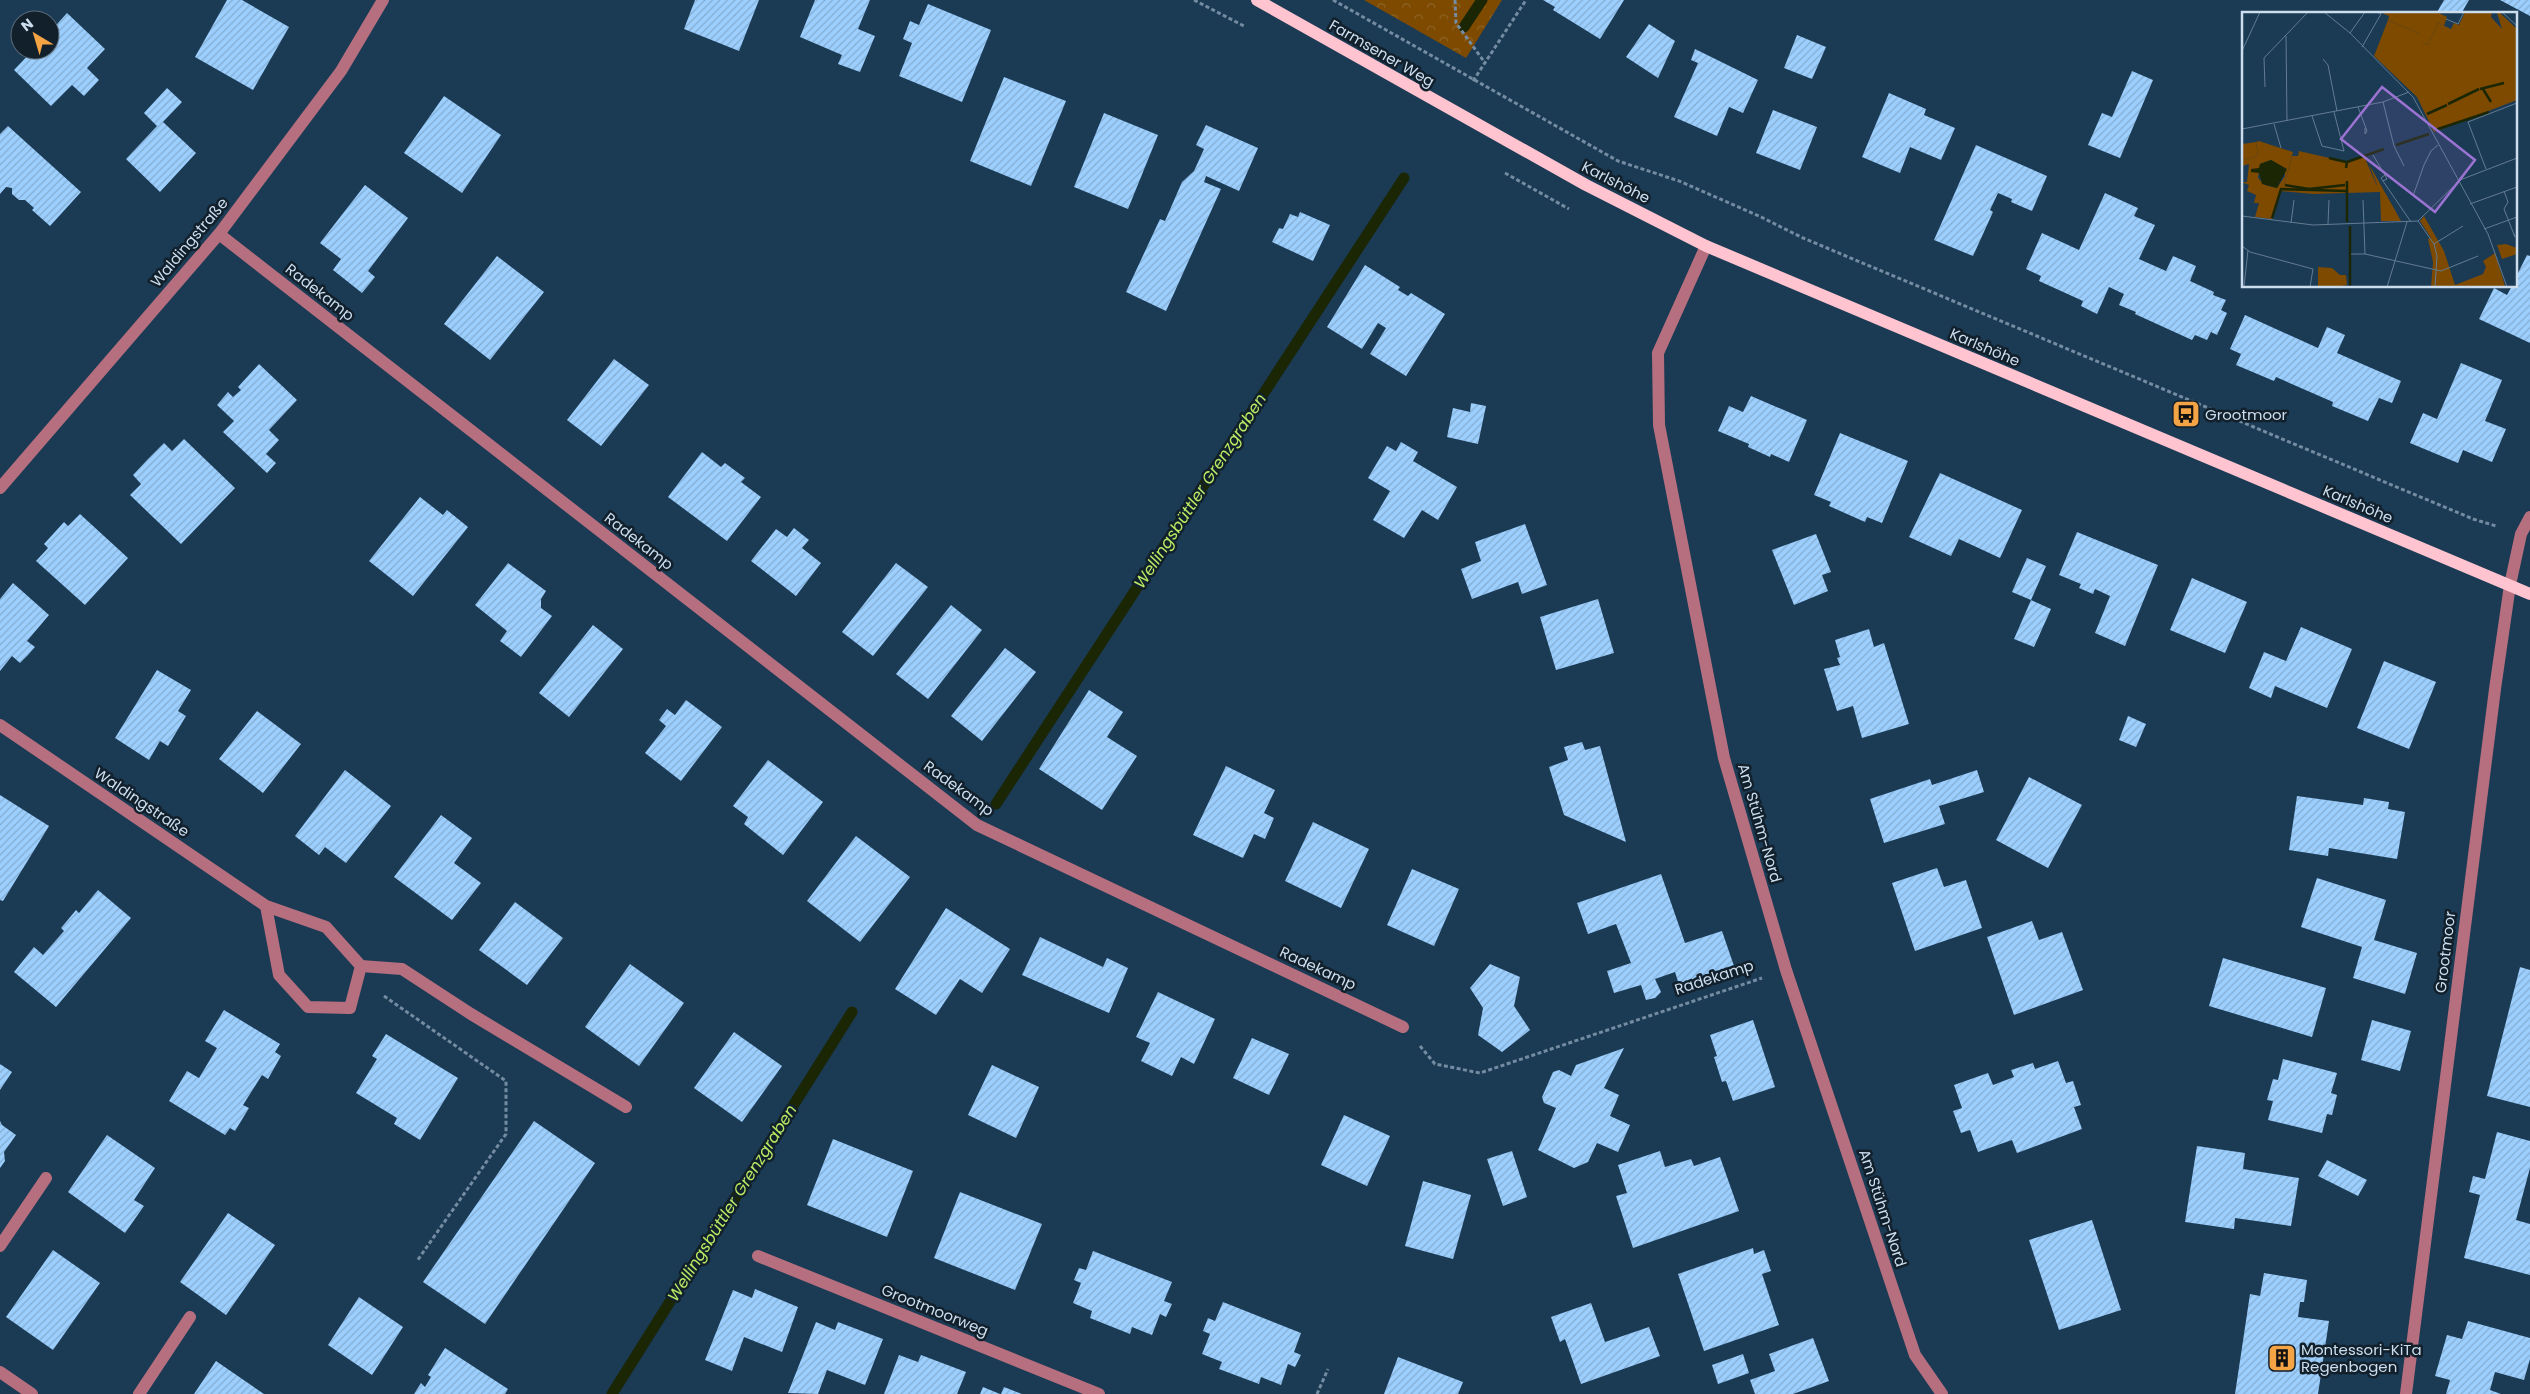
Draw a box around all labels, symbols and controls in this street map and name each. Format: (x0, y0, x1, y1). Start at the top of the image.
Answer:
north arrow (10, 10, 60, 60)
inset map (2242, 12, 2518, 288)
text: N (17, 14, 37, 36)
street label: Farmsener Weg (1325, 14, 1439, 92)
street label: Karlshöhe (1578, 156, 1654, 208)
street label: Waldingstraße (145, 193, 233, 291)
street label: Radekamp (281, 258, 359, 326)
street label: Karlshöhe (1947, 323, 2023, 371)
water label: Wellingsbüttler Grenzgraben (1128, 389, 1272, 593)
bus stop icon: Grootmoor (2171, 399, 2201, 429)
place label: Grootmoor (2205, 404, 2288, 425)
street label: Karlshöhe (2320, 480, 2396, 528)
street label: Radekamp (600, 507, 678, 575)
street label: Radekamp (920, 755, 998, 821)
street label: Am Stühm-Nord (1733, 761, 1787, 885)
street label: Waldingstraße (90, 762, 194, 842)
street label: Grootmoor (2430, 910, 2460, 994)
street label: Radekamp (1276, 941, 1360, 995)
street label: Radekamp (1672, 954, 1756, 1000)
water label: Wellingsbüttler Grenzgraben (662, 1100, 802, 1306)
street label: Am Stühm-Nord (1854, 1146, 1912, 1270)
street label: Grootmoorweg (878, 1279, 992, 1341)
place label: Montessori-KiTa Regenbogen (2301, 1339, 2422, 1377)
building icon: Montessori-KiTa Regenbogen (2267, 1343, 2297, 1373)

